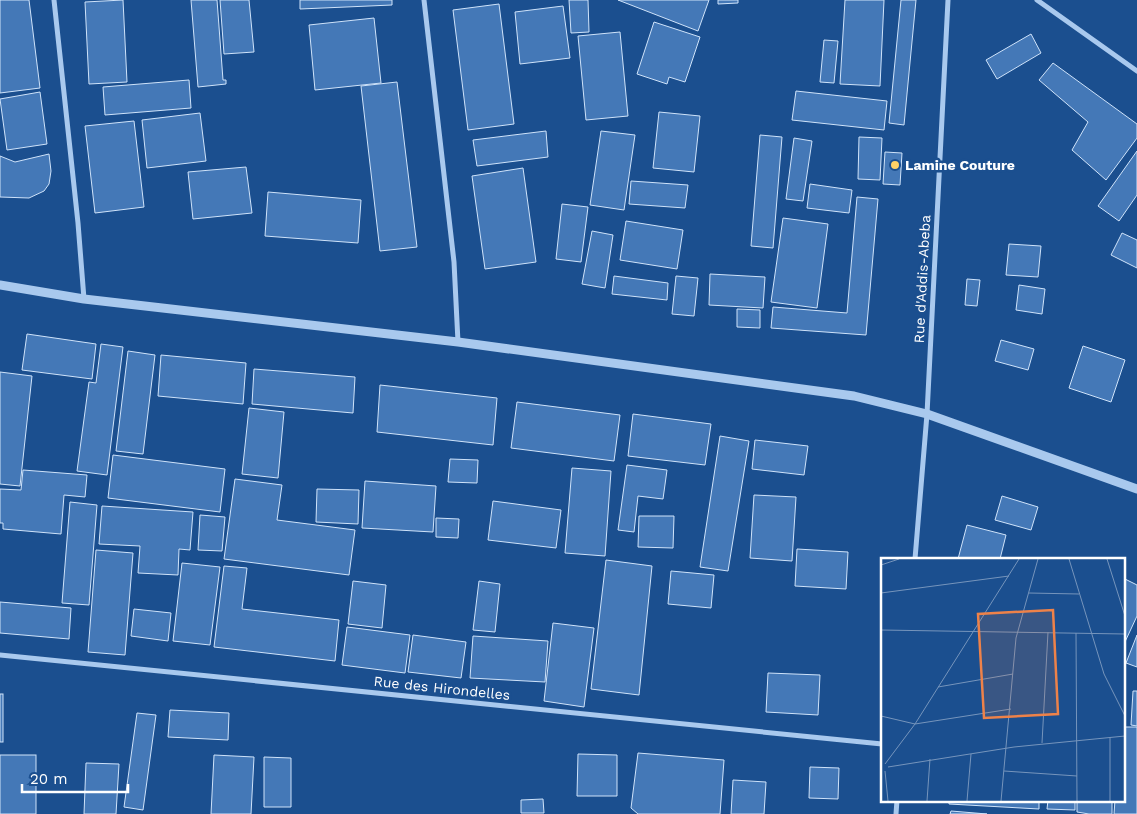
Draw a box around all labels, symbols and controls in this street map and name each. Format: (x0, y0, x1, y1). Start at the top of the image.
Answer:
place label: Lamine Couture (905, 157, 1015, 173)
marker: Lamine Couture (889, 159, 901, 171)
street label: Rue d'Addis-Abeba (911, 214, 933, 344)
inset map (881, 558, 1124, 802)
street label: Rue des Hirondelles (373, 673, 511, 703)
scale bar (22, 762, 129, 794)
text: 20 m (30, 770, 68, 788)

